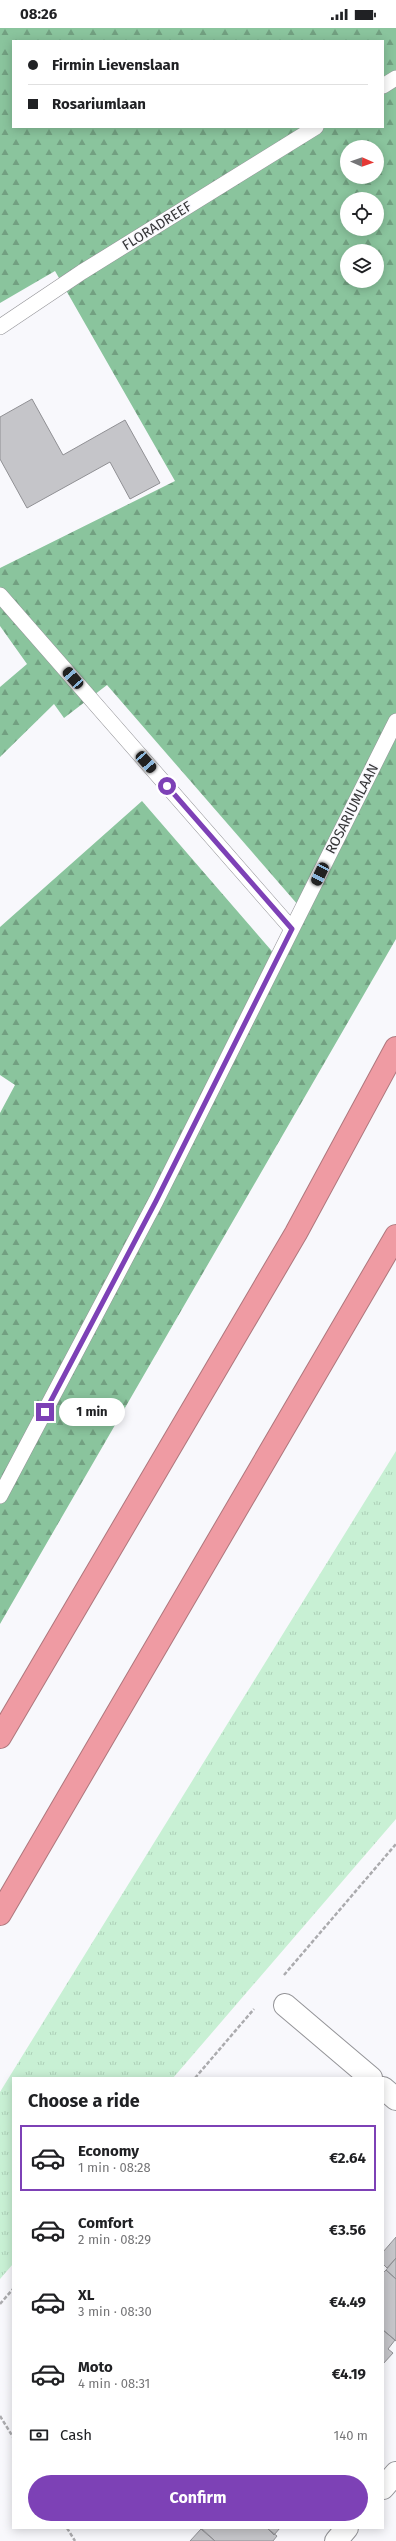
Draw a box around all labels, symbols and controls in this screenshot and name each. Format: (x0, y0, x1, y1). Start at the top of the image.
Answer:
text: 08:26 (20, 5, 57, 23)
text: Firmin Lievenslaan (52, 56, 179, 74)
text: Rosariumlaan (52, 95, 146, 113)
north arrow (340, 140, 384, 184)
map controls (340, 140, 384, 288)
button: locate (340, 192, 384, 236)
street label: FLORADREEF (119, 198, 195, 254)
button: layers (340, 244, 384, 288)
car (61, 665, 85, 691)
car (134, 749, 158, 775)
street label: ROSARIUMLAAN (322, 761, 382, 857)
route start (158, 777, 176, 795)
car (309, 861, 331, 887)
callout: 1 min (59, 1398, 125, 1426)
route end (36, 1403, 54, 1421)
text: 1 min (76, 1404, 108, 1419)
text: Choose a ride (28, 2090, 140, 2112)
icon: car (30, 2140, 66, 2176)
text: Economy (78, 2142, 139, 2160)
text: €2.64 (329, 2149, 366, 2167)
text: 1 min · 08:28 (78, 2160, 151, 2175)
icon: car (30, 2212, 66, 2248)
text: Comfort (78, 2214, 134, 2232)
text: €3.56 (329, 2221, 366, 2239)
text: 2 min · 08:29 (78, 2232, 151, 2247)
icon: car (30, 2284, 66, 2320)
text: XL (78, 2286, 94, 2304)
text: €4.49 (329, 2293, 366, 2311)
text: 3 min · 08:30 (78, 2304, 152, 2319)
icon: car (30, 2356, 66, 2392)
text: Moto (78, 2358, 113, 2376)
text: €4.19 (332, 2365, 366, 2383)
text: 4 min · 08:31 (78, 2376, 150, 2391)
icon: cash (28, 2424, 50, 2446)
text: Cash (60, 2426, 92, 2444)
text: 140 m (334, 2428, 368, 2443)
button: Confirm (28, 2475, 368, 2521)

